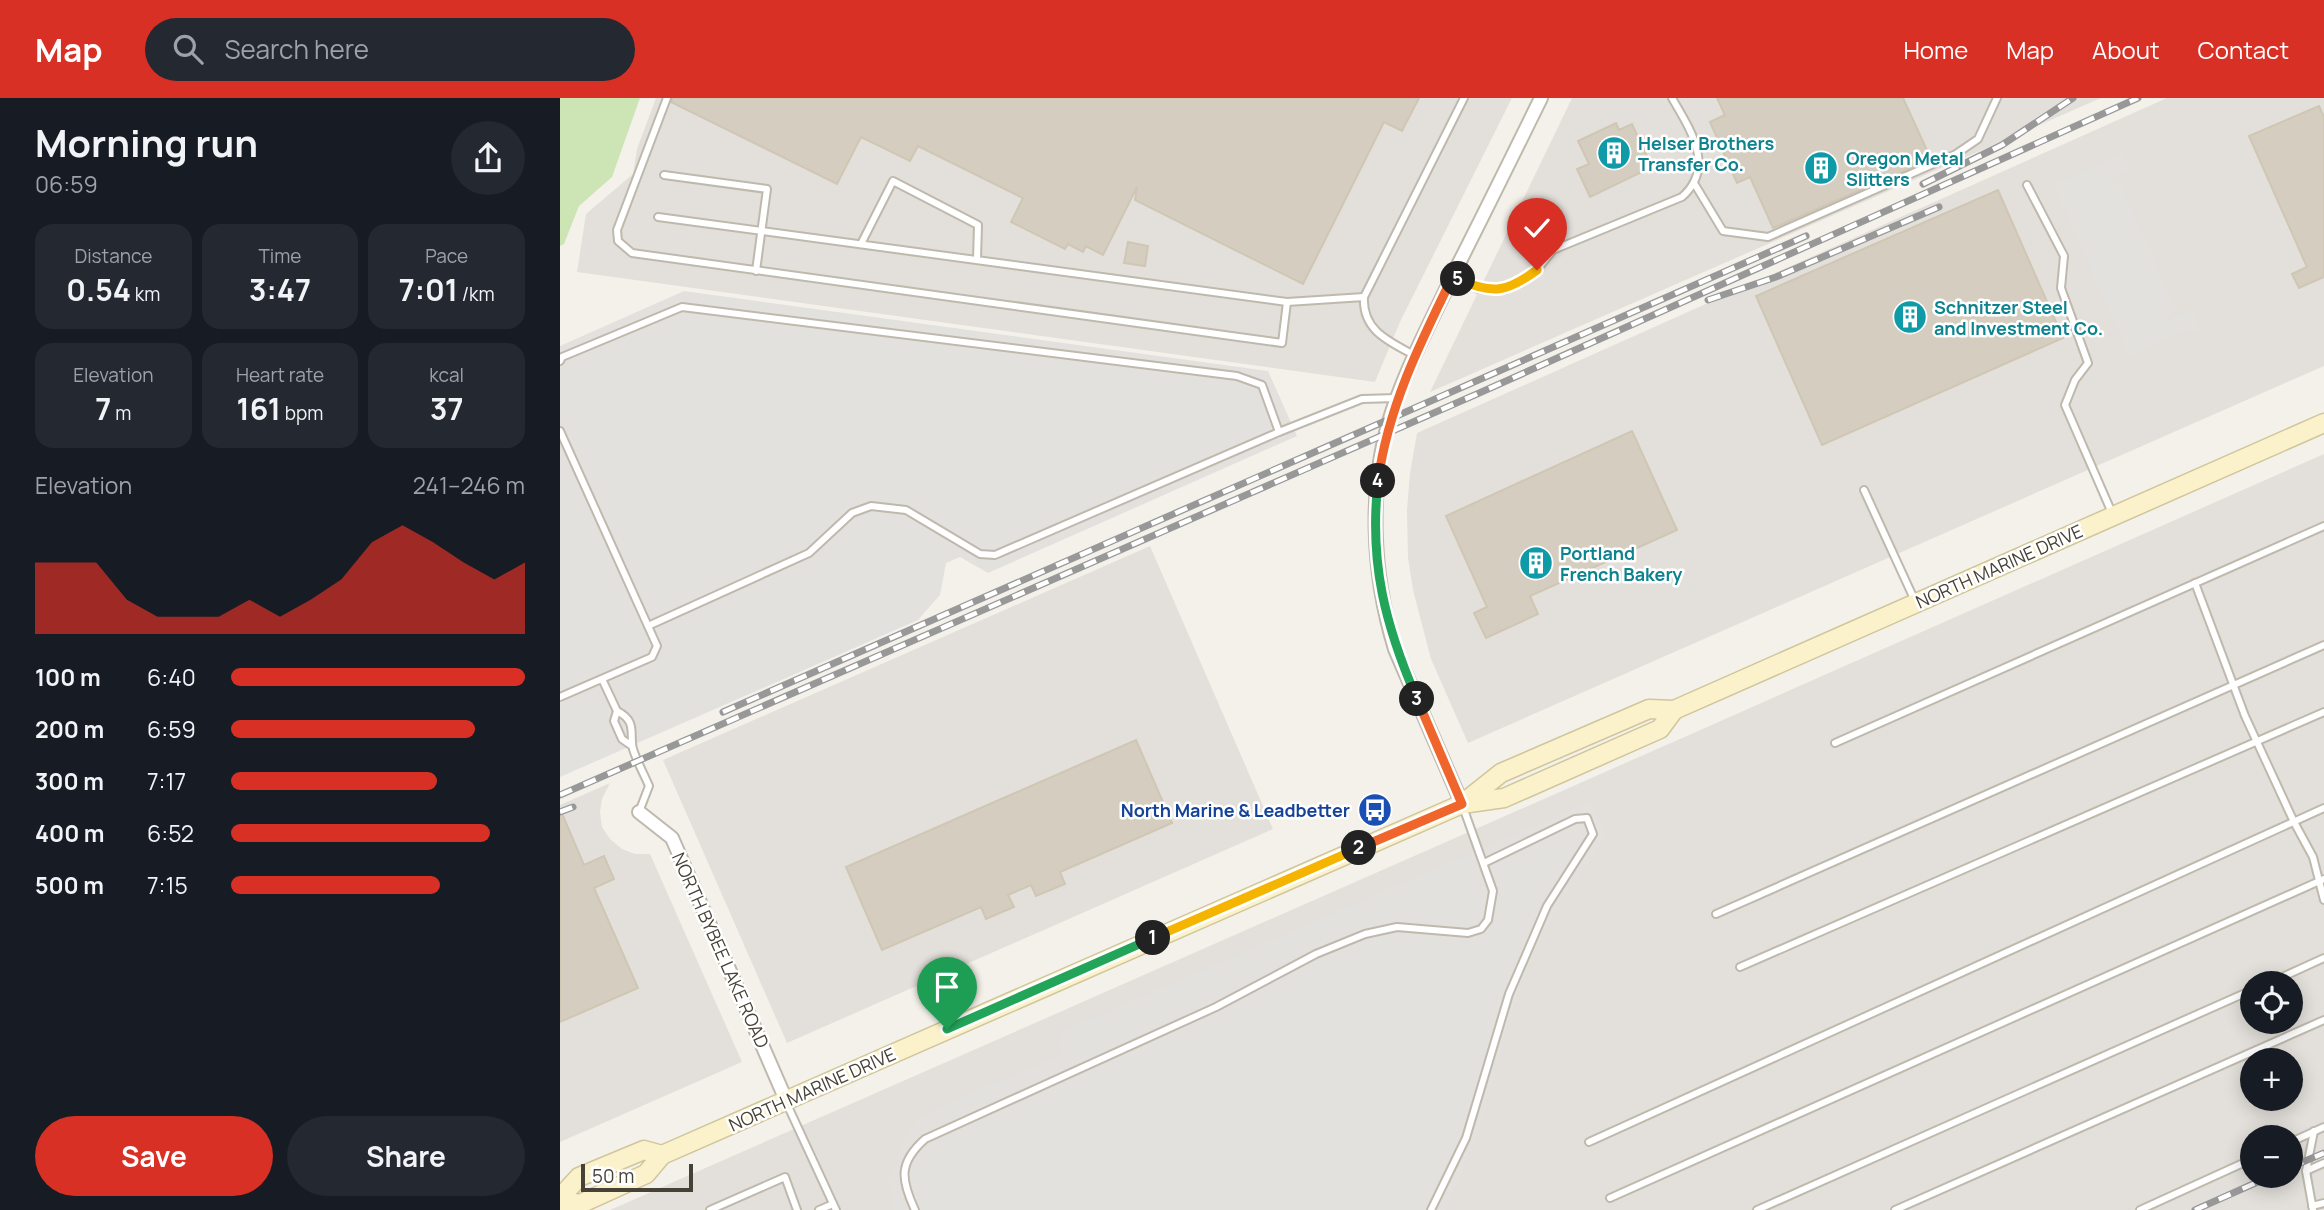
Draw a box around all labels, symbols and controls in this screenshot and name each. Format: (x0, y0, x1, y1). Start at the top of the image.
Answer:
search box (145, 18, 635, 81)
text: Map (35, 27, 103, 72)
icon: search (169, 30, 207, 68)
text: Search here (225, 31, 369, 67)
text: Home (1903, 33, 1968, 66)
text: Map (2006, 33, 2054, 66)
text: About (2092, 33, 2160, 66)
text: Contact (2198, 33, 2289, 66)
text: Morning run (35, 116, 258, 168)
button: share (451, 121, 525, 195)
place label: Helser Brothers Transfer Co. (1638, 131, 1774, 176)
building icon: Helser Brothers Transfer Co. (1595, 134, 1633, 172)
place label: Oregon Metal Slitters (1846, 146, 1964, 191)
building icon: Oregon Metal Slitters (1802, 149, 1840, 187)
text: 06:59 (35, 168, 98, 200)
pin (1507, 198, 1567, 270)
icon: check (1518, 209, 1556, 247)
text: Distance (74, 243, 152, 269)
text: Time (259, 243, 301, 269)
text: Pace (425, 243, 468, 269)
pin: 5 (1440, 262, 1476, 296)
text: 5 (1452, 265, 1463, 291)
text: 0.54 (66, 269, 131, 310)
text: 3:47 (249, 269, 311, 310)
text: 7:01 (399, 269, 458, 310)
text: km (131, 281, 160, 307)
text: /km (458, 281, 495, 307)
place label: Schnitzer Steel and Investment Co. (1934, 295, 2103, 340)
building icon: Schnitzer Steel and Investment Co. (1891, 298, 1929, 336)
text: Elevation (73, 362, 153, 388)
text: Heart rate (236, 362, 324, 388)
text: kcal (429, 362, 464, 388)
text: 7 (95, 388, 111, 429)
text: 161 (237, 388, 281, 429)
text: 37 (430, 388, 463, 429)
text: m (111, 400, 131, 426)
text: bpm (281, 400, 323, 426)
pin: 4 (1360, 464, 1396, 498)
text: 4 (1372, 467, 1383, 493)
text: Elevation (35, 469, 132, 501)
text: 241–246 m (413, 469, 525, 501)
street label: NORTH MARINE DRIVE (1912, 518, 2086, 614)
place label: Portland French Bakery (1560, 541, 1682, 586)
building icon: Portland French Bakery (1517, 544, 1555, 582)
text: 100 m (35, 661, 101, 693)
text: 6:40 (147, 661, 196, 693)
pin: 3 (1400, 682, 1434, 716)
text: 3 (1411, 685, 1422, 711)
text: 200 m (35, 713, 104, 745)
text: 6:59 (147, 713, 196, 745)
text: 300 m (35, 765, 104, 797)
text: 7:17 (147, 765, 186, 797)
bus stop icon: North Marine & Leadbetter (1356, 791, 1394, 829)
place label: North Marine & Leadbetter (1121, 798, 1350, 822)
text: 400 m (35, 817, 105, 849)
text: 6:52 (147, 817, 194, 849)
pin: 2 (1342, 830, 1376, 866)
text: 2 (1353, 834, 1364, 860)
street label: NORTH BYBEE LAKE ROAD (667, 848, 775, 1052)
text: 500 m (35, 869, 104, 901)
text: 7:15 (147, 869, 188, 901)
pin: 1 (1136, 920, 1170, 956)
text: 1 (1148, 924, 1157, 950)
pin (917, 957, 977, 1029)
icon: arrive (928, 968, 966, 1006)
map controls (2240, 971, 2303, 1188)
button: locate (2240, 971, 2303, 1034)
street label: NORTH MARINE DRIVE (725, 1041, 899, 1137)
button: + (2240, 1048, 2303, 1111)
button: Save (35, 1116, 273, 1196)
button: Share (287, 1116, 525, 1196)
button: − (2240, 1125, 2303, 1188)
scale bar (581, 1161, 693, 1193)
text: 50 m (592, 1163, 634, 1189)

